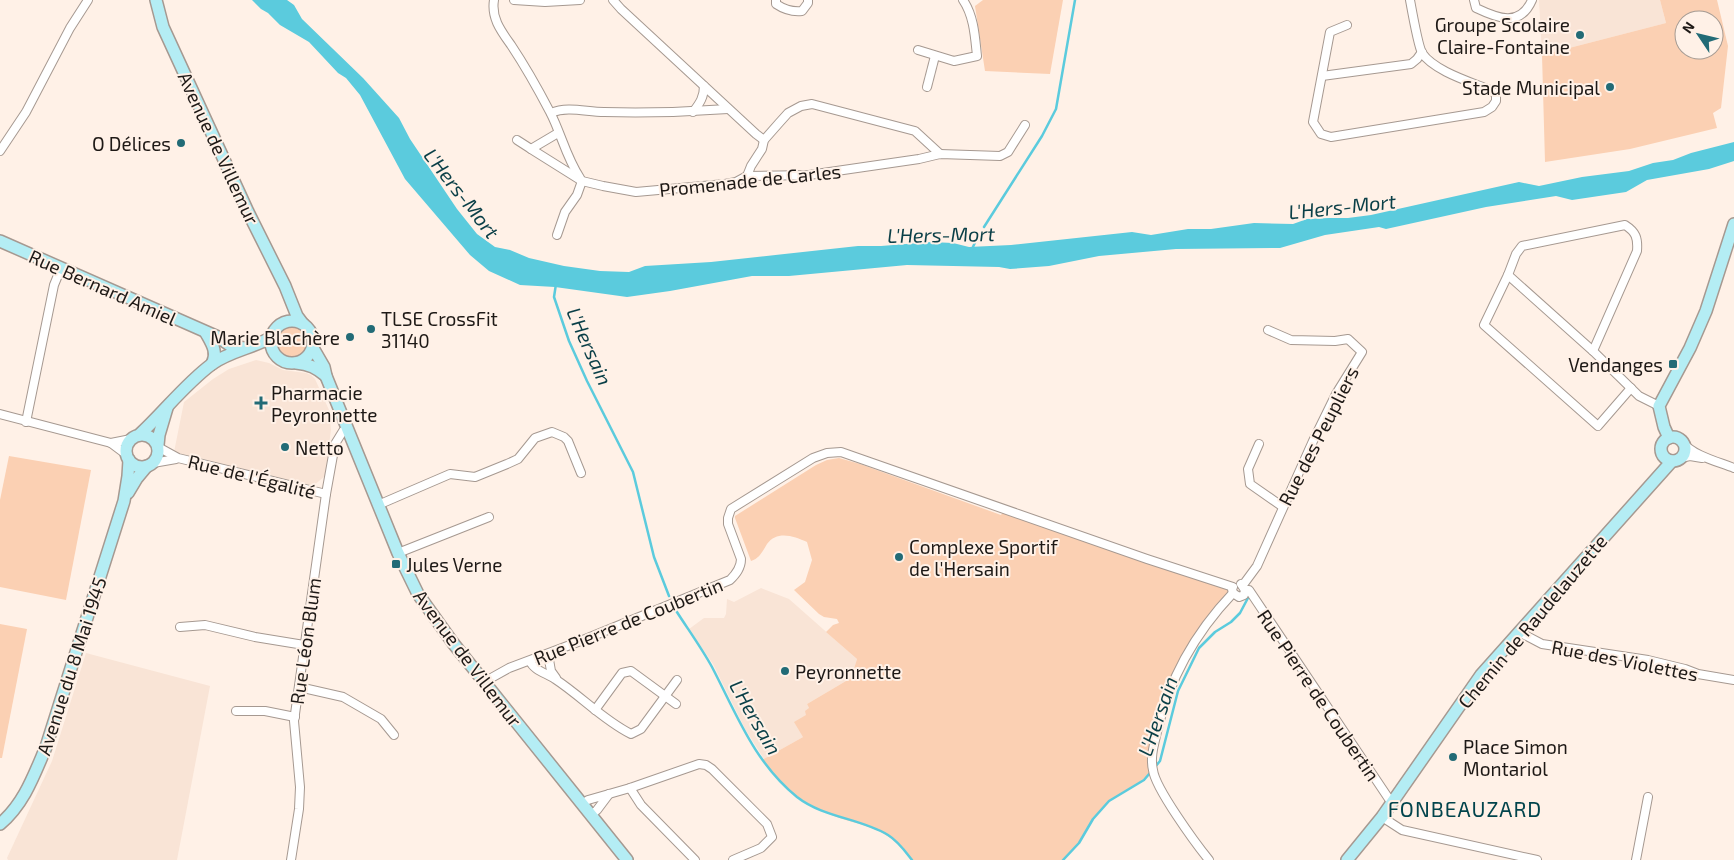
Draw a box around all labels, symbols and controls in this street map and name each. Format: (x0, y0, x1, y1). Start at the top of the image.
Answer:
north arrow (1674, 10, 1724, 60)
place label: Groupe Scolaire Claire-Fontaine (1435, 13, 1570, 58)
text: N (1678, 18, 1698, 36)
marker: Groupe Scolaire Claire-Fontaine (1574, 29, 1586, 41)
street label: Avenue de Villemur (174, 68, 265, 228)
place label: Stade Municipal (1462, 76, 1600, 99)
marker: Stade Municipal (1604, 81, 1616, 93)
place label: O Délices (92, 132, 171, 155)
marker: O Délices (175, 137, 187, 149)
water label: L'Hers-Mort (419, 143, 505, 243)
street label: Promenade de Carles (658, 159, 842, 201)
water label: L'Hers-Mort (1287, 188, 1397, 224)
water label: L'Hers-Mort (887, 221, 996, 247)
street label: Rue Bernard Amiel (26, 244, 181, 330)
water label: L'Hersain (562, 303, 618, 389)
place label: TLSE CrossFit 31140 (381, 307, 498, 352)
marker: TLSE CrossFit 31140 (365, 323, 377, 335)
place label: Marie Blachère (210, 326, 340, 349)
marker: Marie Blachère (344, 331, 356, 343)
place label: Vendanges (1568, 353, 1663, 376)
marker: Vendanges (1667, 358, 1679, 370)
street label: Rue des Peupliers (1273, 363, 1363, 509)
place label: Pharmacie Peyronnette (271, 381, 377, 426)
marker: Pharmacie Peyronnette (255, 397, 267, 409)
place label: Netto (295, 436, 344, 459)
marker: Netto (279, 441, 291, 453)
street label: Rue de l'Égalité (186, 449, 318, 503)
street label: Chemin de Raudelauzette (1453, 529, 1611, 713)
place label: Complexe Sportif de l'Hersain (909, 535, 1058, 580)
marker: Complexe Sportif de l'Hersain (893, 551, 905, 563)
place label: Jules Verne (406, 553, 502, 576)
marker: Jules Verne (390, 558, 402, 570)
street label: Rue Pierre de Coubertin (530, 573, 726, 669)
street label: Avenue du 8 Mai 1945 (31, 574, 111, 758)
street label: Rue Léon Blum (285, 576, 325, 706)
street label: Avenue de Villemur (409, 585, 527, 731)
street label: Rue Pierre de Coubertin (1253, 605, 1385, 785)
street label: Rue des Violettes (1550, 635, 1700, 685)
place label: Peyronnette (795, 660, 901, 683)
marker: Peyronnette (779, 665, 791, 677)
water label: L'Hersain (1132, 673, 1182, 759)
water label: L'Hersain (725, 675, 787, 759)
place label: Place Simon Montariol (1463, 735, 1568, 780)
marker: Place Simon Montariol (1447, 751, 1459, 763)
district label: FONBEAUZARD (1388, 796, 1542, 821)

